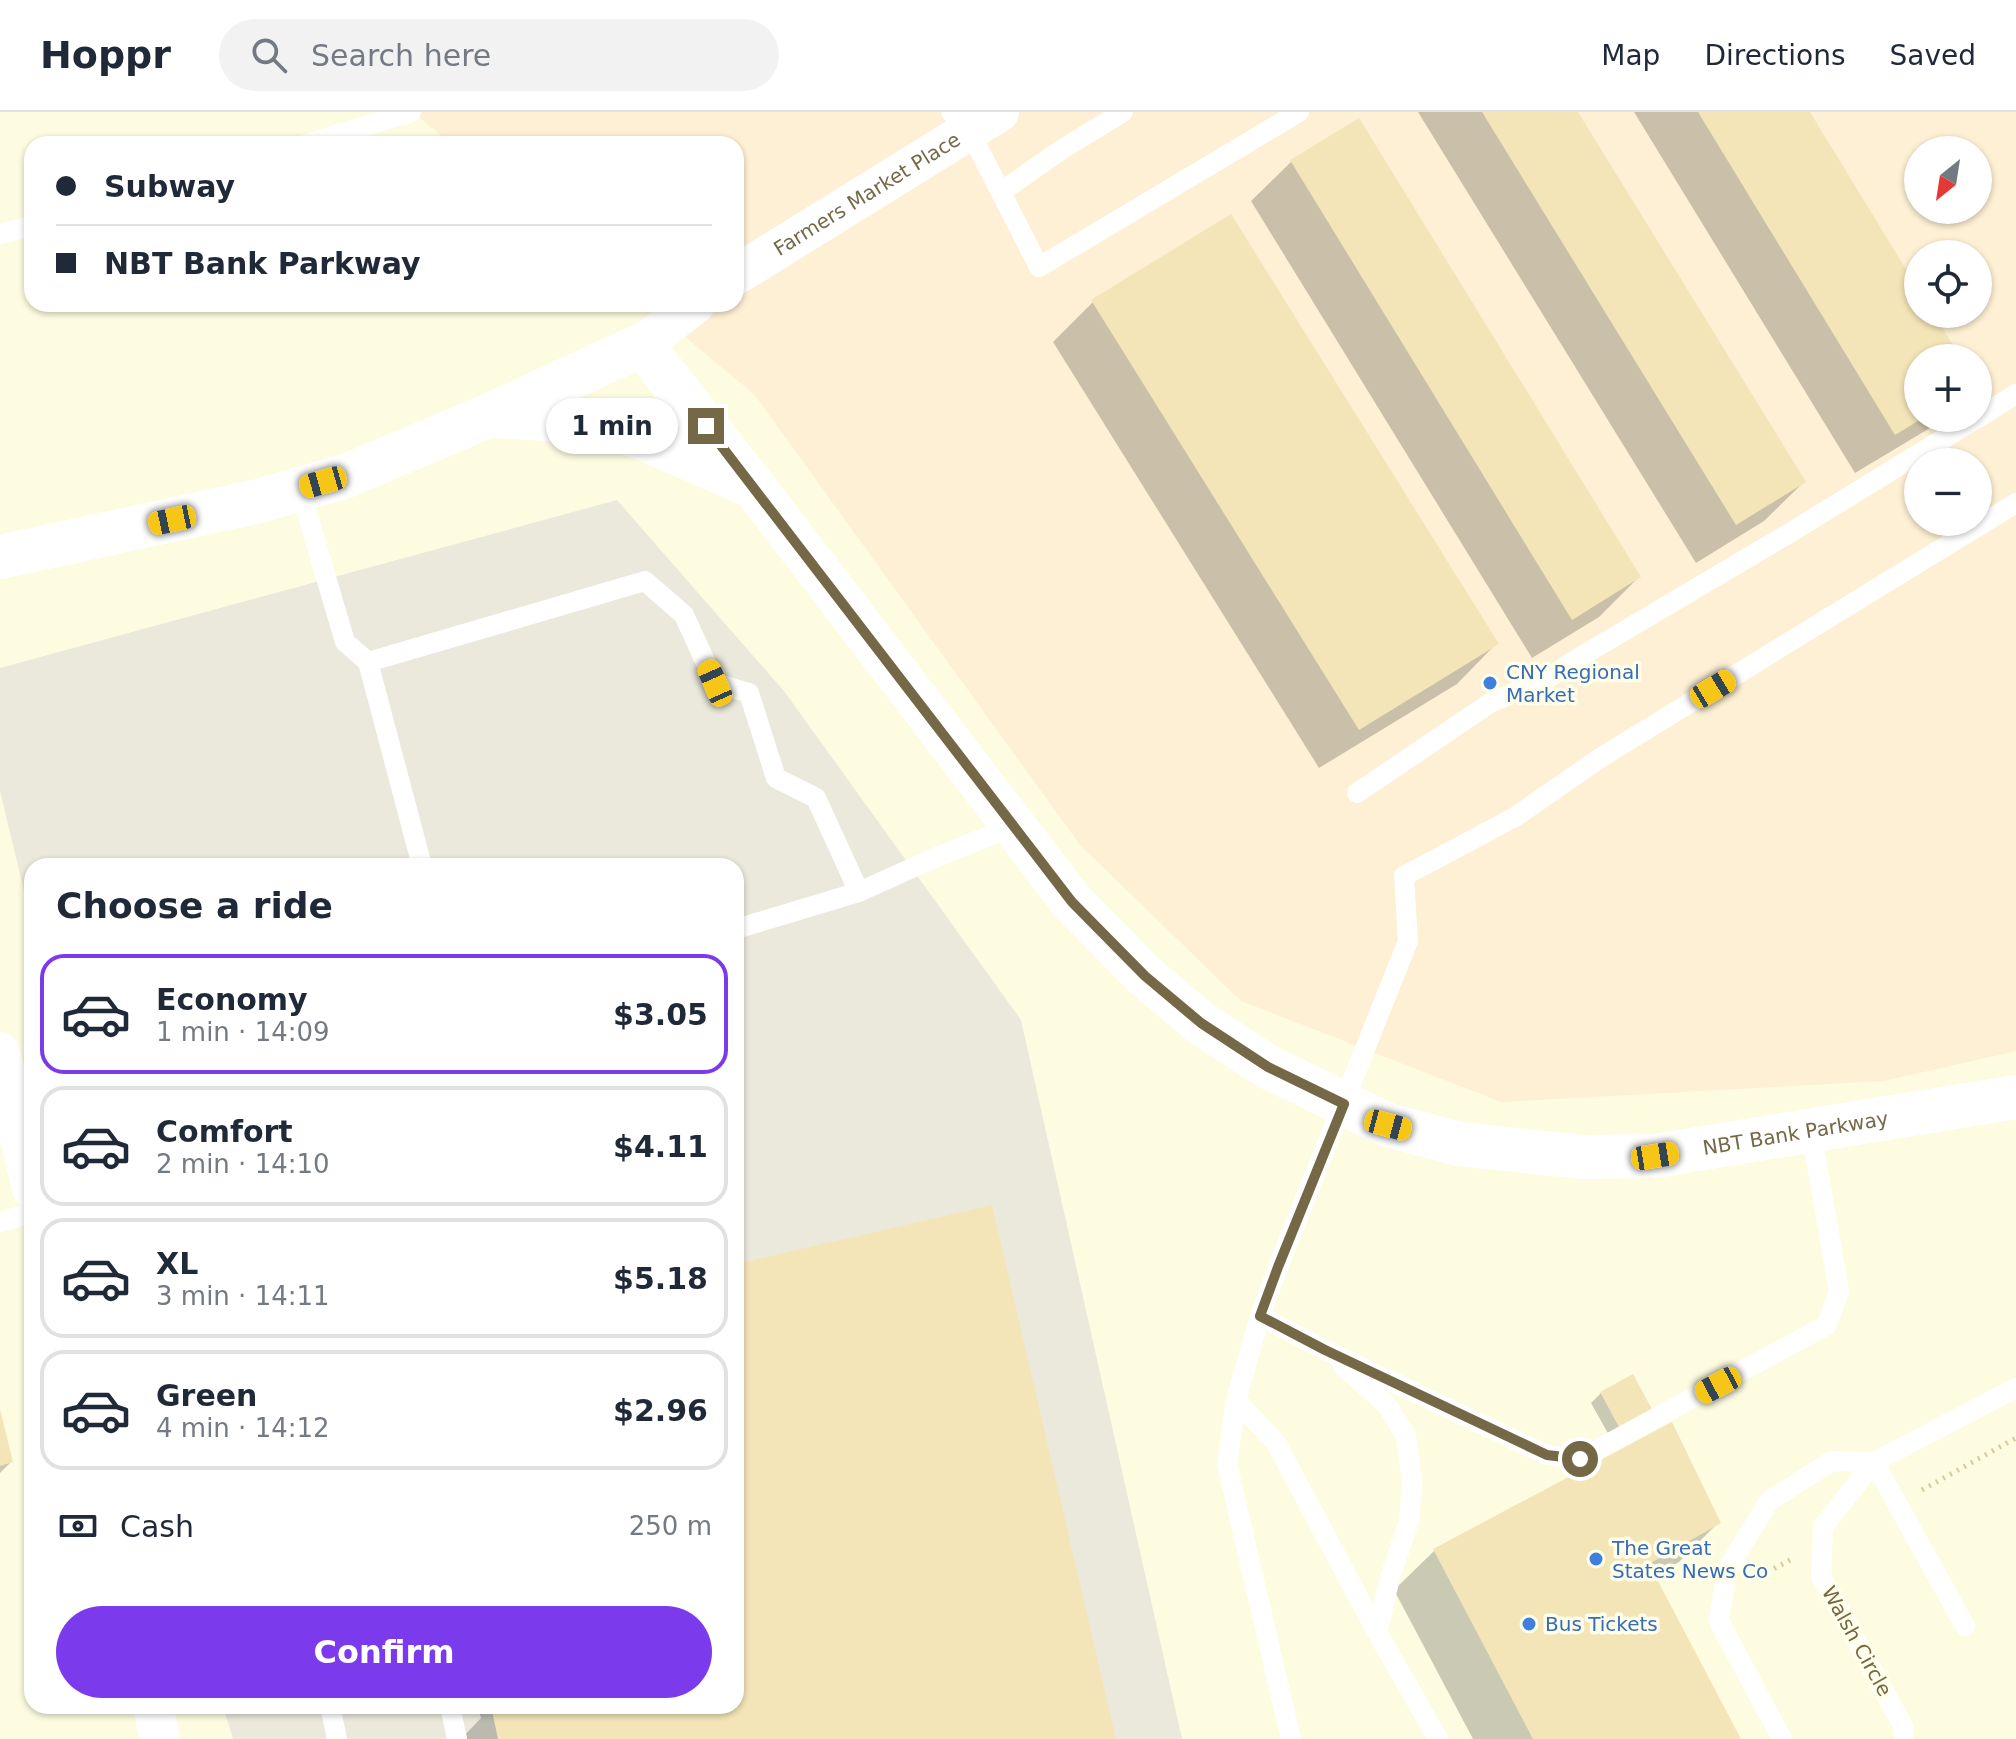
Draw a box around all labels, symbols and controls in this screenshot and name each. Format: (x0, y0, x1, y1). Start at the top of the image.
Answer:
search box (219, 19, 779, 91)
text: Hoppr (40, 33, 171, 77)
icon: search (247, 33, 291, 77)
text: Search here (311, 38, 491, 73)
text: Map (1601, 39, 1660, 72)
text: Directions (1704, 39, 1845, 72)
text: Saved (1889, 39, 1976, 72)
street label: Farmers Market Place (769, 127, 965, 261)
north arrow (1904, 136, 1992, 224)
map controls (1904, 136, 1992, 536)
text: Subway (104, 169, 235, 204)
button: locate (1904, 240, 1992, 328)
text: NBT Bank Parkway (104, 246, 421, 281)
button: + (1904, 344, 1992, 432)
callout: 1 min (546, 398, 678, 454)
route end (688, 408, 724, 444)
text: 1 min (571, 411, 653, 441)
button: − (1904, 448, 1992, 536)
car (297, 464, 349, 500)
car (146, 503, 198, 537)
car (694, 656, 736, 710)
place label: CNY Regional Market (1506, 660, 1640, 707)
car (1686, 666, 1740, 712)
marker: CNY Regional Market (1481, 674, 1499, 692)
text: Choose a ride (56, 885, 333, 926)
icon: car (60, 978, 132, 1050)
text: Economy (156, 982, 308, 1017)
text: $3.05 (613, 997, 708, 1032)
text: 1 min · 14:09 (156, 1017, 330, 1047)
street label: NBT Bank Parkway (1701, 1106, 1890, 1160)
car (1362, 1107, 1414, 1143)
icon: car (60, 1110, 132, 1182)
text: Comfort (156, 1114, 293, 1149)
text: $4.11 (613, 1129, 708, 1164)
car (1629, 1140, 1681, 1172)
text: 2 min · 14:10 (156, 1149, 330, 1179)
icon: car (60, 1242, 132, 1314)
text: XL (156, 1246, 198, 1281)
text: $5.18 (613, 1261, 708, 1296)
text: 3 min · 14:11 (156, 1281, 330, 1311)
car (1691, 1363, 1745, 1407)
icon: car (60, 1374, 132, 1446)
text: Green (156, 1378, 257, 1413)
text: $2.96 (613, 1393, 708, 1428)
text: 4 min · 14:12 (156, 1413, 330, 1443)
route start (1562, 1441, 1598, 1477)
icon: cash (56, 1504, 100, 1548)
text: Cash (120, 1509, 194, 1544)
text: 250 m (629, 1511, 712, 1541)
place label: The Great States News Co (1611, 1536, 1768, 1583)
marker: The Great States News Co (1587, 1550, 1605, 1568)
street label: Walsh Circle (1817, 1582, 1897, 1700)
button: Confirm (56, 1606, 712, 1698)
place label: Bus Tickets (1545, 1612, 1658, 1636)
marker: Bus Tickets (1520, 1615, 1538, 1633)

